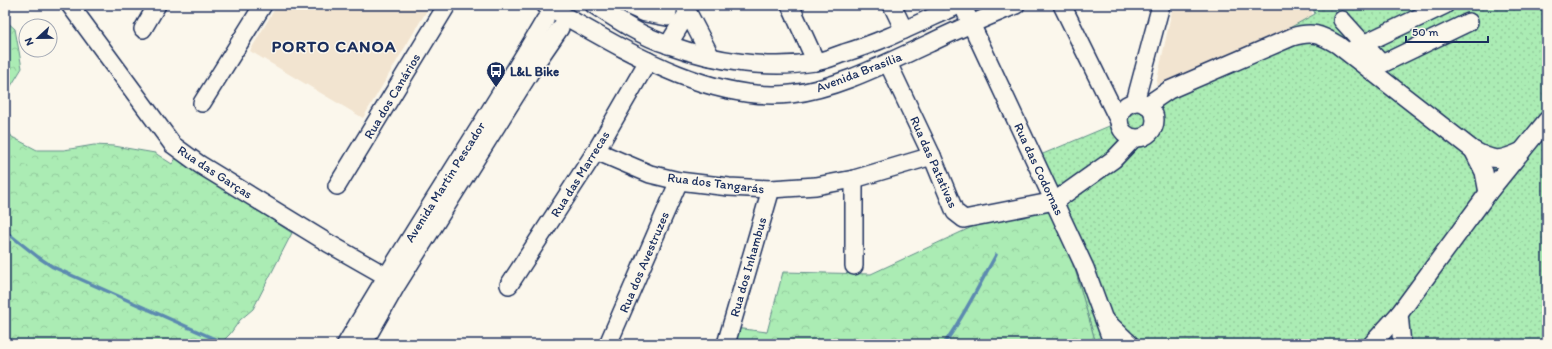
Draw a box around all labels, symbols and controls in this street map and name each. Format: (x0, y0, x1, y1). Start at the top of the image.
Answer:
north arrow (18, 18, 58, 58)
scale bar (1406, 18, 1488, 44)
text: 50 m (1412, 25, 1438, 39)
text: N (22, 36, 37, 47)
district label: PORTO CANOA (271, 36, 397, 56)
street label: Avenida Brasília (814, 49, 904, 95)
street label: Rua dos Canários (361, 50, 424, 141)
bus stop icon: L&L Bike (485, 60, 507, 88)
place label: L&L Bike (510, 64, 559, 79)
street label: Rua das Patativas (907, 114, 961, 210)
street label: Avenida Martin Pescador (402, 118, 489, 245)
street label: Rua das Codornas (1011, 120, 1067, 218)
street label: Rua das Marrecas (547, 128, 613, 220)
street label: Rua das Garças (175, 142, 255, 202)
street label: Rua dos Tangarás (667, 170, 765, 196)
street label: Rua dos Avestruzes (616, 209, 672, 315)
street label: Rua dos Inhambus (727, 215, 769, 319)

